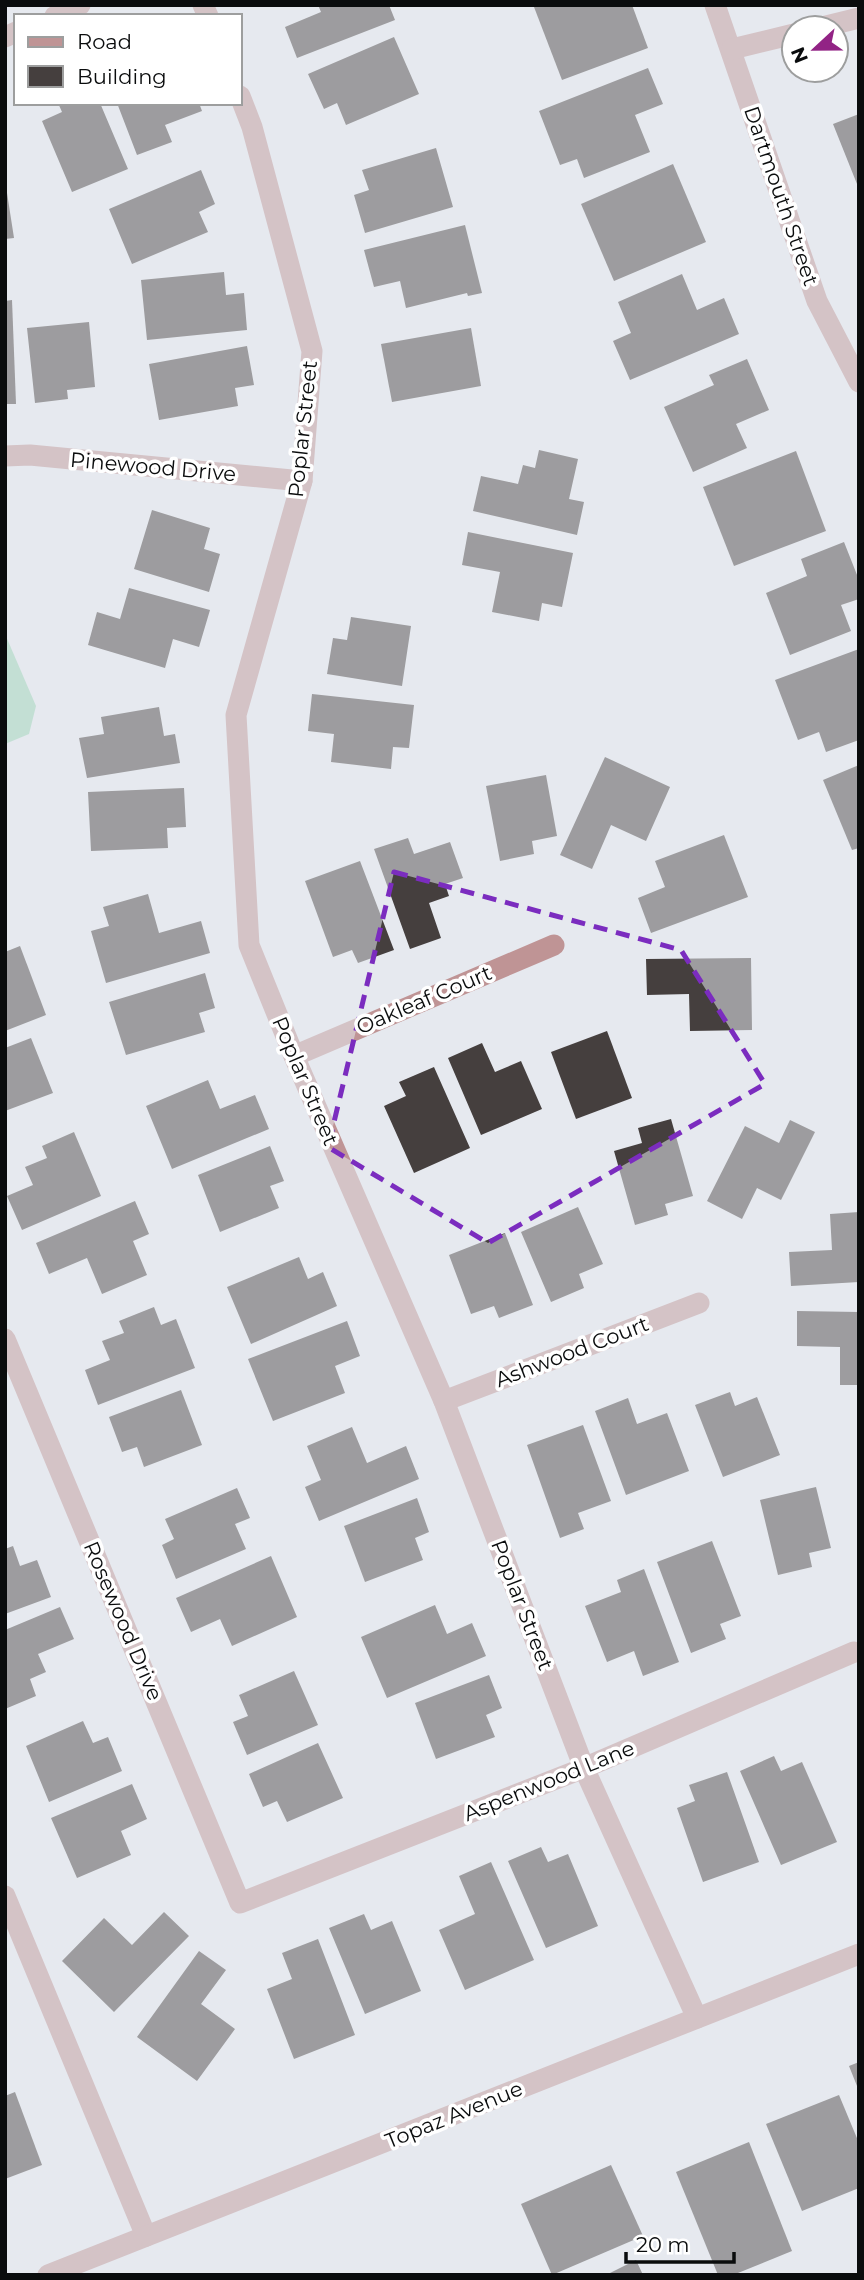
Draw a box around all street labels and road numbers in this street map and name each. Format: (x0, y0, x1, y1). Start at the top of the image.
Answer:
street label: Dartmouth Street (739, 103, 824, 289)
street label: Poplar Street (283, 359, 322, 499)
street label: Pinewood Drive (69, 447, 237, 486)
street label: Oakleaf Court (352, 960, 495, 1039)
street label: Poplar Street (267, 1013, 344, 1149)
street label: Ashwood Court (492, 1311, 652, 1392)
street label: Poplar Street (486, 1536, 559, 1674)
street label: Rosewood Drive (79, 1538, 168, 1704)
street label: Aspenwood Lane (460, 1735, 638, 1826)
street label: Topaz Avenue (381, 2076, 526, 2153)

